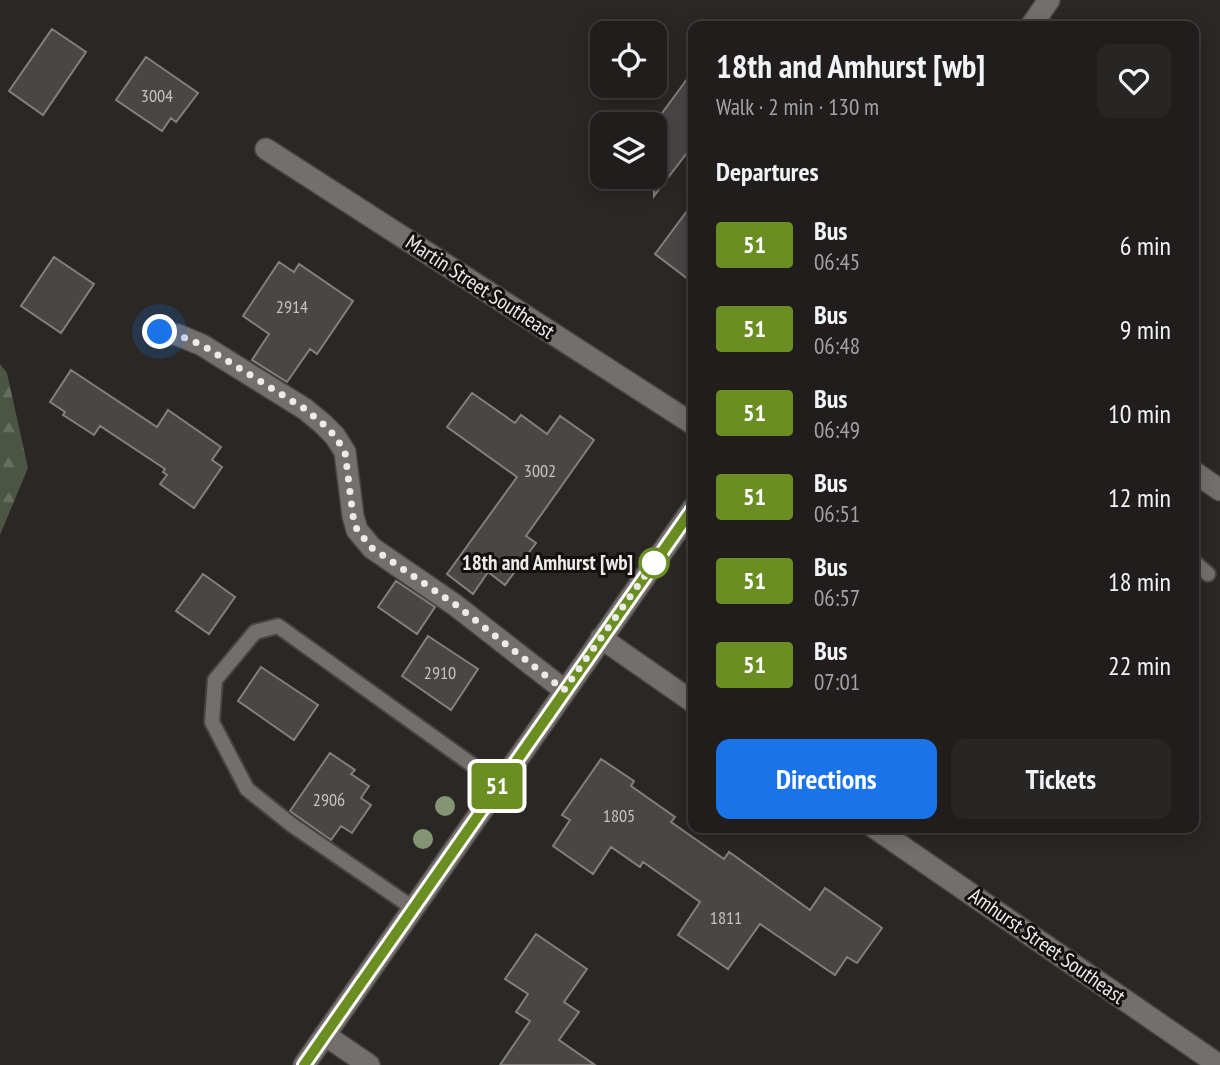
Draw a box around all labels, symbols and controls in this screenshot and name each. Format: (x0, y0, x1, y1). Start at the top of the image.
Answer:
map controls (590, 21, 667, 189)
button: locate (590, 21, 667, 98)
text: 18th and Amhurst [wb] (716, 44, 985, 87)
button: heart (1097, 44, 1171, 118)
house number: 3004 (141, 84, 173, 107)
text: Walk · 2 min · 130 m (716, 92, 879, 121)
button: layers (590, 112, 667, 189)
text: Departures (716, 155, 819, 188)
text: Bus (814, 214, 847, 247)
street label: Martin Street Southeast (401, 228, 560, 345)
text: 51 (743, 229, 766, 260)
text: 6 min (1120, 229, 1171, 262)
text: 06:45 (814, 247, 860, 276)
house number: 2914 (276, 295, 308, 318)
text: Bus (814, 298, 847, 331)
text: 51 (743, 313, 766, 344)
text: 9 min (1120, 313, 1171, 346)
your location (142, 314, 177, 349)
text: 06:48 (814, 331, 860, 360)
text: Bus (814, 382, 847, 415)
text: 51 (743, 397, 766, 428)
text: 10 min (1108, 397, 1171, 430)
text: 06:49 (814, 415, 860, 444)
house number: 3002 (524, 459, 556, 482)
text: Bus (814, 466, 847, 499)
text: 51 (743, 481, 766, 512)
text: 12 min (1108, 481, 1171, 514)
text: 06:51 (814, 499, 860, 528)
marker: 18th and Amhurst [wb] (639, 548, 669, 578)
place label: 18th and Amhurst [wb] (462, 549, 633, 576)
text: Bus (814, 550, 847, 583)
text: 51 (743, 565, 766, 596)
text: 18 min (1108, 565, 1171, 598)
text: 06:57 (814, 583, 860, 612)
text: Bus (814, 634, 847, 667)
text: 51 (743, 649, 766, 680)
text: 22 min (1108, 649, 1171, 682)
house number: 2910 (424, 661, 456, 684)
text: 07:01 (814, 667, 860, 696)
button: Directions (716, 739, 937, 819)
button: Tickets (951, 739, 1171, 819)
line badge: 51 (466, 763, 528, 809)
text: 51 (486, 770, 508, 801)
house number: 2906 (313, 788, 345, 811)
house number: 1805 (603, 804, 635, 827)
street label: Amhurst Street Southeast (964, 881, 1131, 1010)
house number: 1811 (710, 906, 742, 929)

